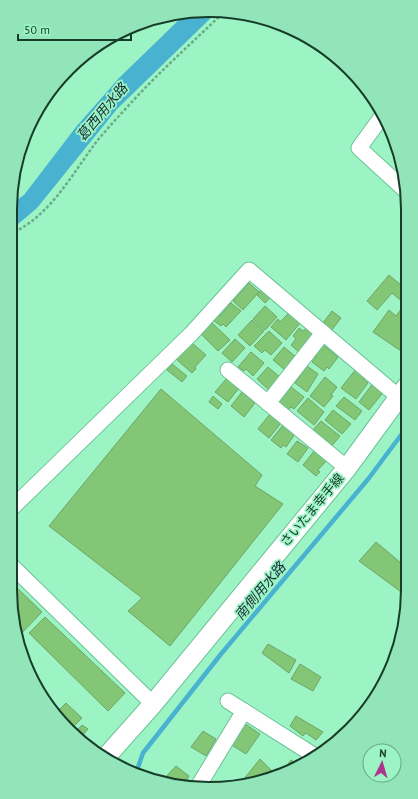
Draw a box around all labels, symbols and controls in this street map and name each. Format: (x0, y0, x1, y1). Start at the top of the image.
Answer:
scale bar (18, 16, 131, 42)
text: 50 m (24, 22, 50, 37)
water label: 葛西用水路 (73, 79, 132, 145)
street label: さいたま幸手線 (276, 470, 348, 550)
water label: 南側用水路 (231, 558, 290, 624)
north arrow (362, 743, 402, 783)
text: N (379, 746, 387, 760)

